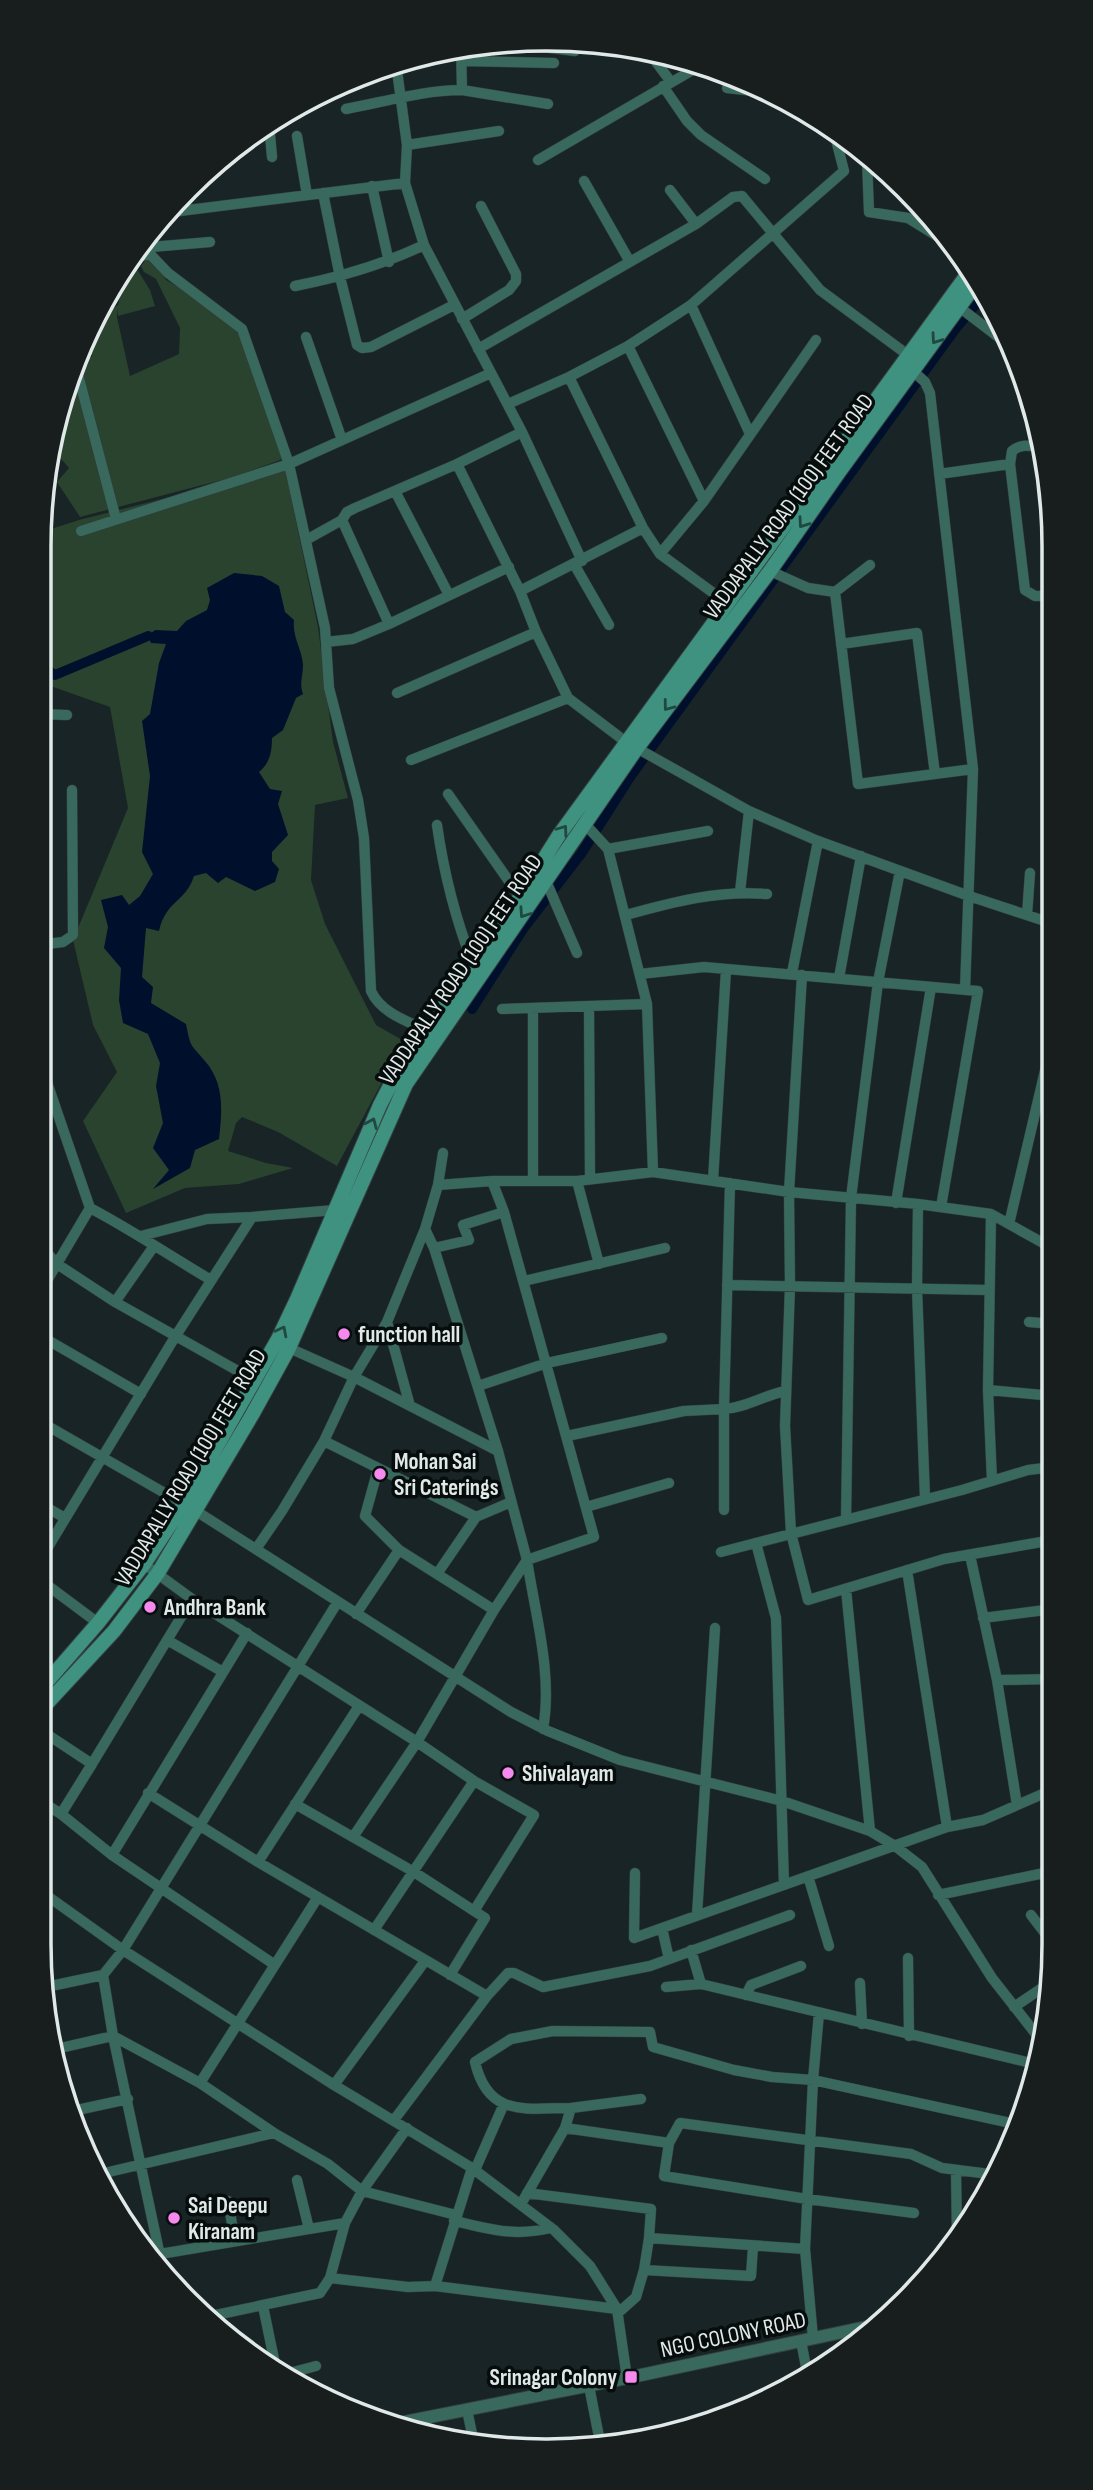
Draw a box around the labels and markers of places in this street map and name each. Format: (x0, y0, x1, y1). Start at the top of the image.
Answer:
place label: function hall (358, 1321, 460, 1349)
marker: function hall (336, 1326, 352, 1342)
place label: Mohan Sai Sri Caterings (394, 1448, 499, 1502)
marker: Mohan Sai Sri Caterings (372, 1466, 388, 1482)
place label: Andhra Bank (163, 1594, 266, 1622)
marker: Andhra Bank (142, 1599, 158, 1615)
place label: Shivalayam (522, 1760, 614, 1788)
marker: Shivalayam (500, 1765, 516, 1781)
place label: Sai Deepu Kiranam (188, 2192, 268, 2246)
marker: Sai Deepu Kiranam (166, 2210, 182, 2226)
place label: Srinagar Colony (489, 2364, 617, 2392)
marker: Srinagar Colony (623, 2369, 639, 2385)

